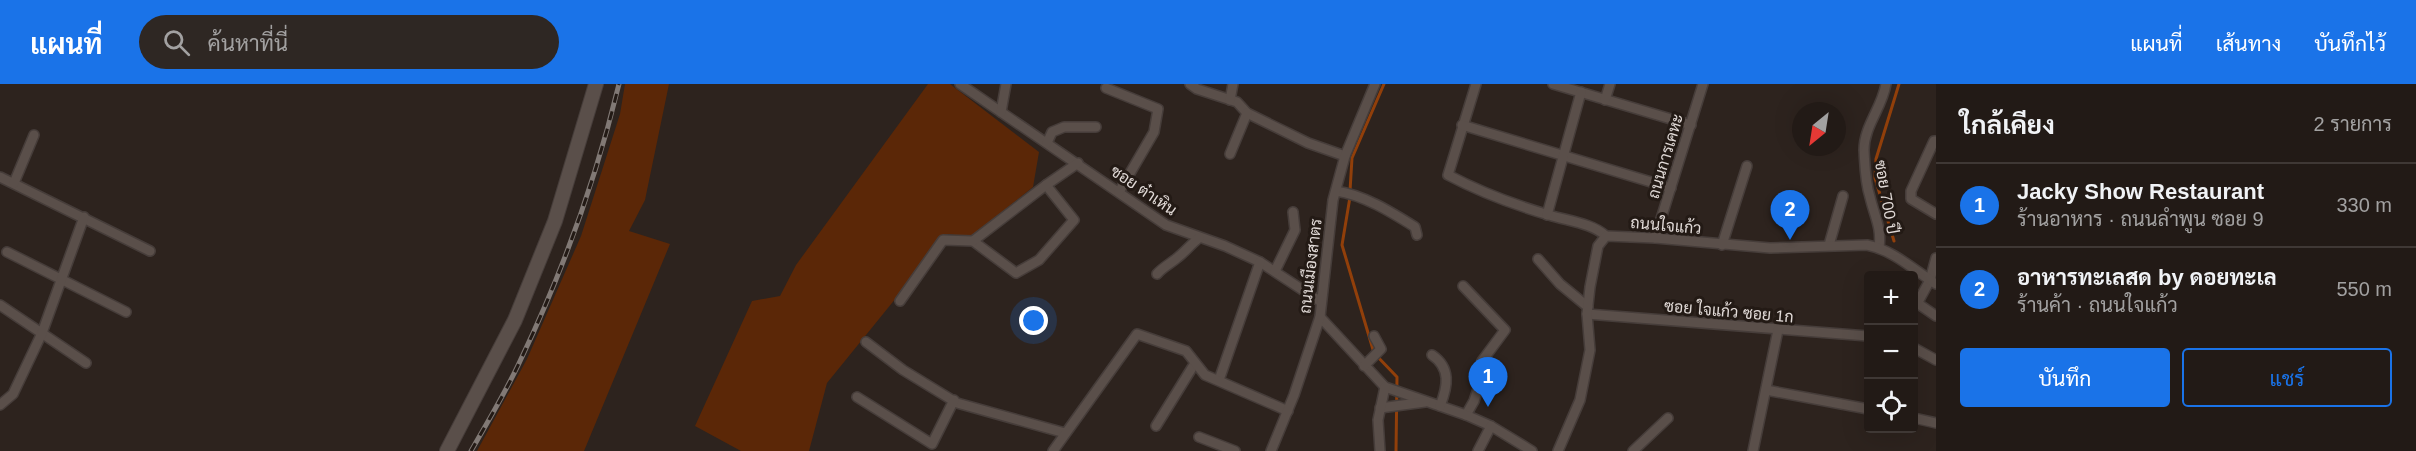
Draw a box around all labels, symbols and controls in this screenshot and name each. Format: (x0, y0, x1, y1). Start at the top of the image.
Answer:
search box (139, 15, 559, 69)
icon: search (160, 26, 193, 59)
text: แผนที่ (30, 29, 103, 60)
text: ค้นหาที่นี่ (208, 31, 288, 56)
text: แผนที่ (2130, 32, 2183, 55)
text: เส้นทาง (2216, 32, 2281, 55)
text: บันทึกไว้ (2314, 32, 2386, 55)
north arrow (1792, 102, 1846, 156)
text: ใกล้เคียง (1960, 110, 2055, 140)
street label: ถนนการเคหะ (1645, 112, 1686, 201)
text: 2 รายการ (2314, 113, 2392, 135)
street label: ซอย 700 ปี (1872, 159, 1902, 235)
street label: ซอย ต๋าเหิน (1108, 161, 1181, 219)
text: Jacky Show Restaurant (2017, 179, 2264, 204)
pin: 2 (1770, 190, 1810, 240)
text: 1 (1974, 194, 1985, 216)
text: 330 m (2336, 194, 2392, 216)
text: ร้านอาหาร · ถนนลำพูน ซอย 9 (2017, 208, 2264, 230)
street label: ถนนใจแก้ว (1630, 211, 1702, 237)
street label: ถนนเมืองสาตร (1294, 217, 1325, 315)
text: อาหารทะเลสด by ดอยทะเล (2017, 265, 2277, 290)
map controls (1864, 271, 1918, 433)
button: + (1864, 271, 1918, 325)
text: 2 (1974, 278, 1985, 300)
text: 550 m (2336, 278, 2392, 300)
street label: ซอย ใจแก้ว ซอย 1ก (1664, 294, 1795, 326)
text: ร้านค้า · ถนนใจแก้ว (2017, 294, 2178, 316)
your location (1019, 306, 1048, 335)
button: − (1864, 325, 1918, 379)
button: บันทึก (1960, 348, 2170, 407)
button: แชร์ (2182, 348, 2392, 407)
pin: 1 (1468, 358, 1508, 407)
button: locate (1864, 379, 1918, 433)

